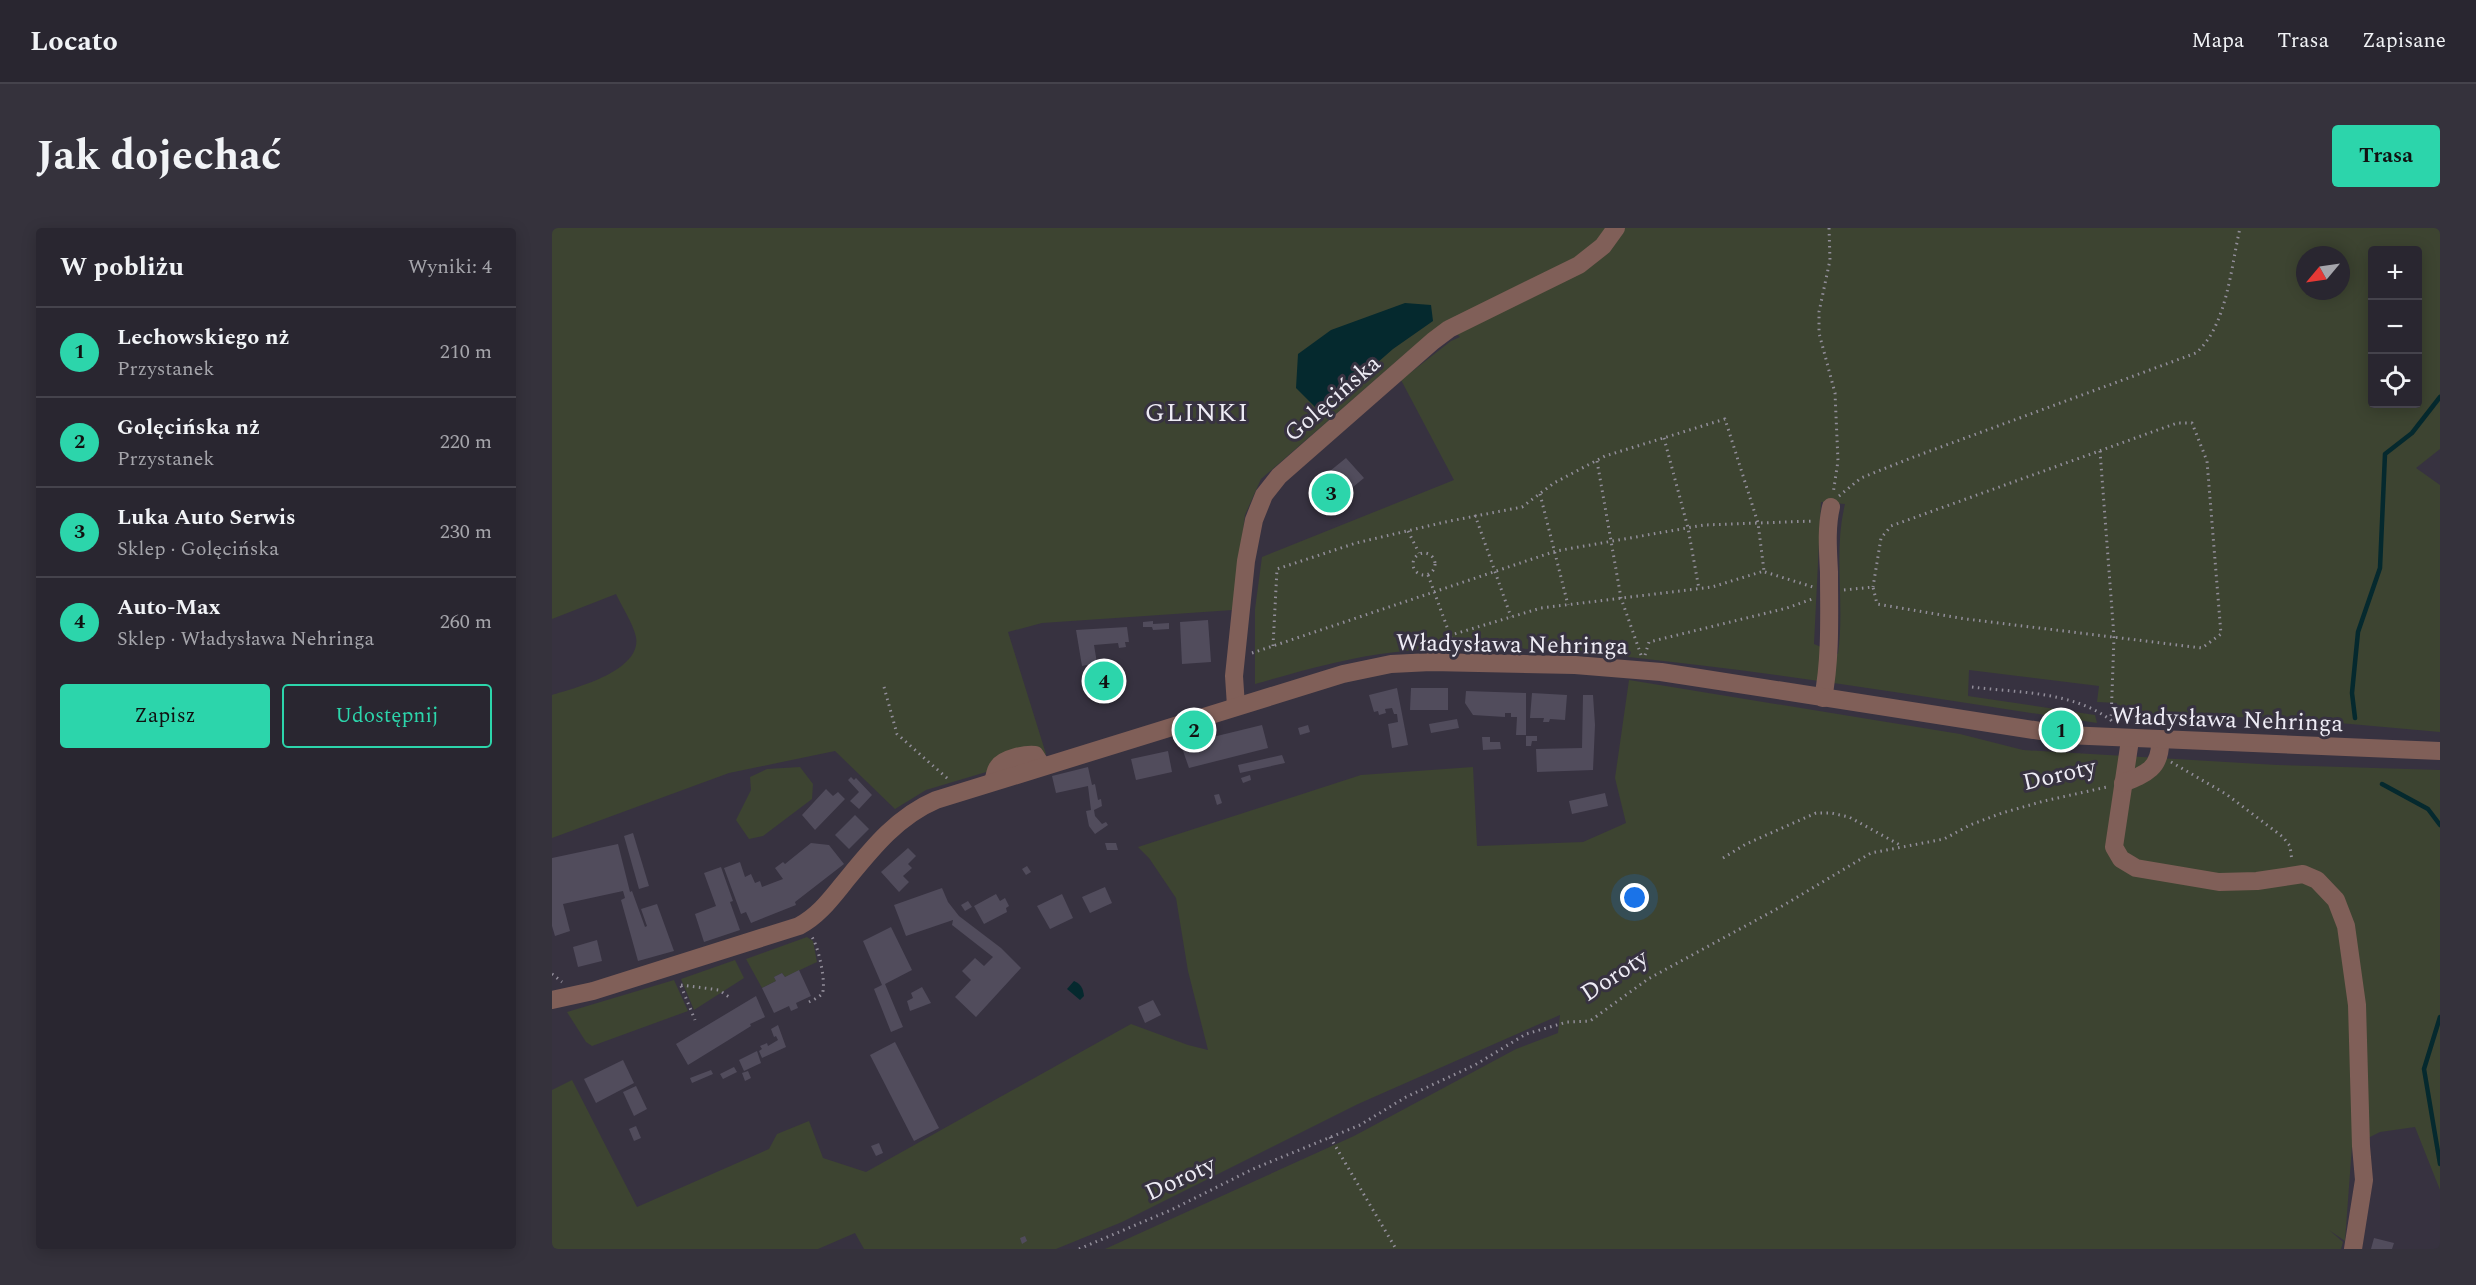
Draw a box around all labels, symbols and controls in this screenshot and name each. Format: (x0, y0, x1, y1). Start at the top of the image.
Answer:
text: Locato (30, 20, 118, 63)
text: Mapa (2192, 25, 2244, 57)
text: Trasa (2277, 25, 2329, 57)
text: Zapisane (2362, 25, 2446, 57)
text: Jak dojechać (36, 125, 281, 188)
button: Trasa (2332, 125, 2440, 187)
north arrow (2296, 246, 2350, 300)
map controls (2368, 246, 2422, 408)
button: + (2368, 246, 2422, 300)
text: W pobliżu (60, 247, 184, 287)
text: Wyniki: 4 (408, 252, 492, 282)
button: − (2368, 300, 2422, 354)
text: Lechowskiego nż (117, 321, 290, 354)
text: 1 (74, 337, 85, 367)
text: 210 m (440, 337, 492, 367)
street label: Golęcińska (1276, 346, 1389, 451)
text: Przystanek (117, 354, 215, 384)
button: locate (2368, 354, 2422, 408)
district label: GLINKI (1145, 393, 1249, 433)
text: Golęcińska nż (117, 411, 260, 444)
text: 2 (74, 427, 85, 457)
text: 220 m (440, 427, 492, 457)
text: Przystanek (117, 444, 215, 474)
pin: 3 (1312, 470, 1350, 516)
text: Luka Auto Serwis (117, 501, 296, 534)
text: 3 (74, 517, 85, 547)
text: 230 m (440, 517, 492, 547)
text: Sklep · Golęcińska (117, 534, 279, 564)
text: Auto-Max (117, 591, 221, 624)
text: 4 (74, 607, 85, 637)
text: 260 m (440, 607, 492, 637)
text: Sklep · Władysława Nehringa (117, 624, 374, 654)
street label: Władysława Nehringa (1395, 625, 1629, 665)
pin: 4 (1084, 658, 1124, 704)
button: Zapisz (60, 684, 270, 748)
button: Udostępnij (282, 684, 492, 748)
street label: Władysława Nehringa (2110, 698, 2344, 742)
pin: 2 (1174, 708, 1214, 752)
pin: 1 (2042, 708, 2080, 752)
street label: Doroty (2019, 749, 2101, 801)
your location (1620, 883, 1649, 912)
street label: Doroty (1574, 940, 1657, 1011)
street label: Doroty (1139, 1146, 1223, 1211)

